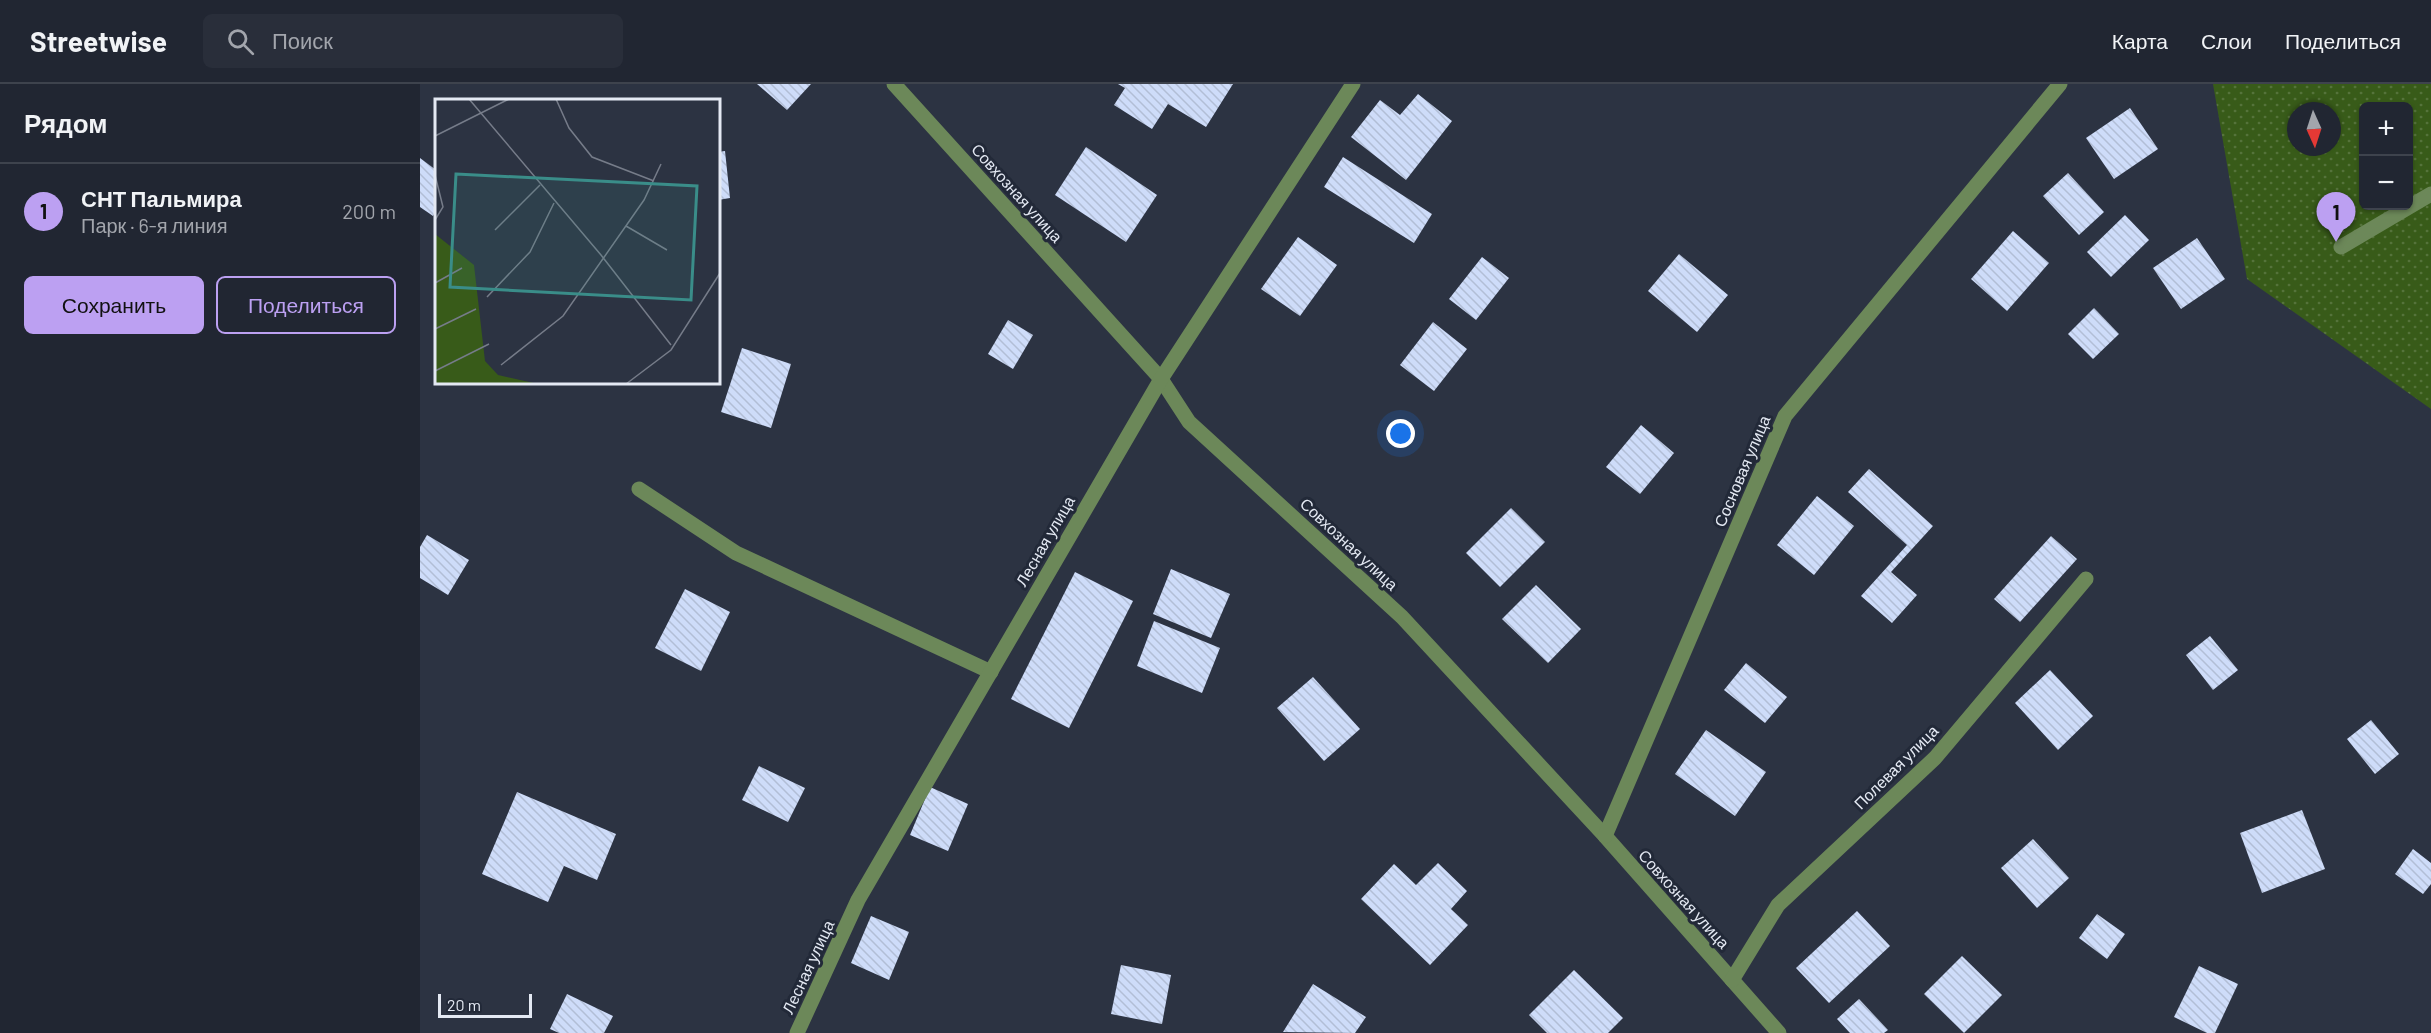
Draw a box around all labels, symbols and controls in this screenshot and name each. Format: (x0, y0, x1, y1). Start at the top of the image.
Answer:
search box (203, 14, 623, 68)
text: Streetwise (30, 24, 167, 58)
icon: search (224, 25, 257, 58)
text: Поиск (272, 27, 333, 53)
text: Карта (2112, 28, 2168, 53)
text: Слои (2201, 28, 2252, 53)
text: Поделиться (2285, 28, 2401, 53)
inset map (435, 99, 720, 384)
north arrow (2287, 102, 2341, 156)
map controls (2359, 102, 2413, 210)
button: + (2359, 102, 2413, 156)
text: Рядом (24, 107, 107, 138)
street label: Совхозная улица (968, 139, 1067, 246)
button: − (2359, 156, 2413, 210)
text: СНТ Пальмира (81, 185, 242, 211)
pin: 1 (2316, 192, 2356, 242)
text: 1 (40, 199, 47, 223)
text: 200 m (342, 199, 396, 223)
text: Парк · 6-я линия (81, 213, 227, 237)
button: Сохранить (24, 276, 204, 334)
button: Поделиться (216, 276, 396, 334)
street label: Сосновая улица (1709, 412, 1774, 529)
your location (1386, 419, 1415, 448)
street label: Лесная улица (1011, 492, 1078, 589)
street label: Совхозная улица (1297, 494, 1402, 594)
street label: Полевая улица (1850, 720, 1942, 813)
street label: Совхозная улица (1635, 845, 1734, 952)
street label: Лесная улица (778, 917, 838, 1017)
scale bar (438, 991, 532, 1018)
text: 20 m (447, 995, 481, 1014)

